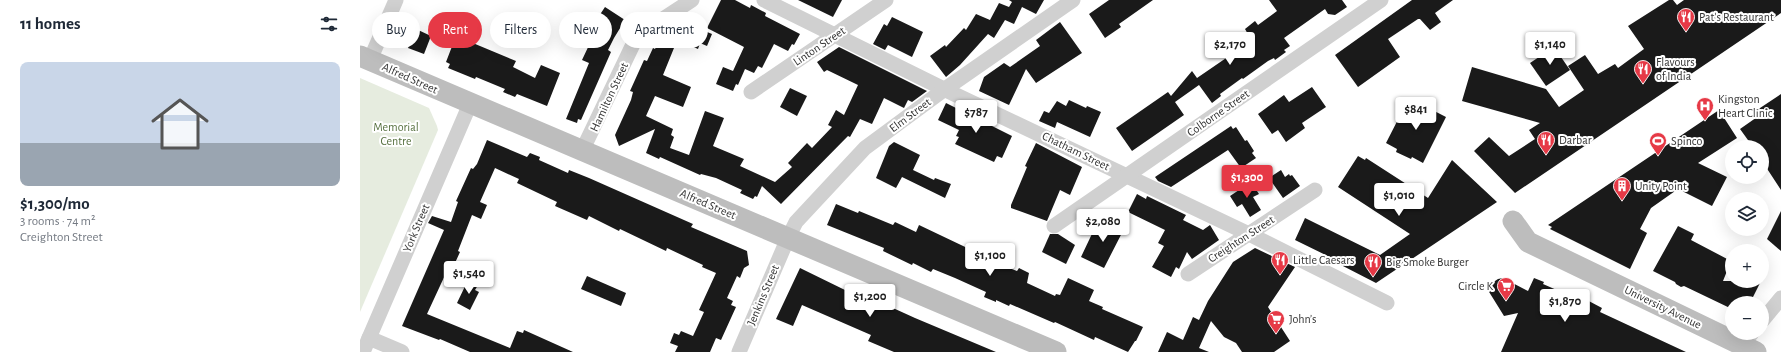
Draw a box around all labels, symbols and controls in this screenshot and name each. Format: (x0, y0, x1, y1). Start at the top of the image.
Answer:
restaurant icon: Pat's Restaurant (1676, 7, 1696, 32)
place label: Pat's Restaurant (1699, 11, 1774, 23)
chip: Buy (372, 12, 420, 48)
chip: Rent (428, 12, 482, 48)
chip: Filters (490, 12, 551, 48)
chip: New (559, 12, 612, 48)
chip: Apartment (620, 12, 708, 48)
icon: filters (318, 13, 340, 35)
text: 11 homes (20, 15, 80, 32)
street label: Linton Street (791, 24, 847, 68)
pin: $2,170 (1197, 32, 1263, 66)
pin: $1,140 (1517, 32, 1583, 66)
text: $2,170 (1214, 38, 1246, 51)
text: $1,140 (1534, 38, 1566, 51)
place label: Flavours of India (1656, 56, 1695, 82)
restaurant icon: Flavours of India (1633, 59, 1653, 84)
street label: Alfred Street (380, 60, 440, 96)
street label: Hamilton Street (588, 60, 630, 133)
street label: Colborne Street (1185, 87, 1251, 139)
icon: home (144, 88, 216, 160)
place label: Kingston Heart Clinic (1718, 93, 1773, 119)
street label: Elm Street (887, 95, 933, 134)
hospital icon: Kingston Heart Clinic (1695, 96, 1715, 121)
pin: $841 (1392, 97, 1440, 131)
pin: $787 (952, 100, 1000, 134)
text: $841 (1404, 103, 1428, 116)
text: $787 (964, 106, 988, 119)
park label: Memorial Centre (373, 121, 419, 147)
street label: Chatham Street (1040, 130, 1112, 173)
restaurant icon: Darbar (1536, 130, 1556, 155)
sports icon: Spinco (1648, 131, 1668, 156)
place label: Darbar (1559, 134, 1592, 146)
place label: Spinco (1671, 135, 1702, 147)
map controls (1725, 140, 1769, 340)
button: locate (1725, 140, 1769, 184)
pin: $1,300 (1214, 165, 1280, 199)
text: $1,300 (1231, 171, 1263, 184)
building icon: Unity Point (1612, 176, 1632, 201)
place label: Unity Point (1635, 180, 1687, 193)
pin: $1,010 (1366, 183, 1432, 217)
street label: Alfred Street (678, 187, 738, 221)
text: $1,010 (1383, 189, 1415, 202)
button: layers (1725, 192, 1769, 236)
text: $1,300/mo (20, 195, 90, 212)
street label: York Street (401, 202, 432, 254)
pin: $2,080 (1070, 209, 1136, 243)
street label: Creighton Street (1206, 213, 1276, 265)
text: 3 rooms · 74 m² (20, 215, 96, 228)
text: $2,080 (1086, 215, 1120, 228)
text: Creighton Street (20, 231, 103, 244)
pin: $1,100 (957, 243, 1023, 277)
button: + (1725, 244, 1769, 288)
text: $1,100 (974, 249, 1006, 262)
restaurant icon: Little Caesars (1270, 250, 1290, 275)
restaurant icon: Big Smoke Burger (1363, 252, 1383, 277)
place label: Little Caesars (1293, 254, 1355, 266)
place label: Big Smoke Burger (1386, 256, 1469, 268)
pin: $1,540 (436, 261, 502, 295)
street label: Jenkins Street (745, 263, 781, 327)
text: $1,540 (453, 267, 485, 280)
supermarket icon: Circle K (1496, 276, 1516, 301)
place label: Circle K (1458, 280, 1493, 292)
street label: University Avenue (1622, 283, 1703, 332)
pin: $1,200 (837, 284, 903, 318)
pin: $1,870 (1532, 289, 1598, 323)
text: $1,200 (853, 290, 887, 303)
text: $1,870 (1549, 295, 1581, 308)
button: − (1725, 296, 1769, 340)
supermarket icon: John’s (1266, 309, 1286, 334)
place label: John’s (1289, 313, 1316, 325)

